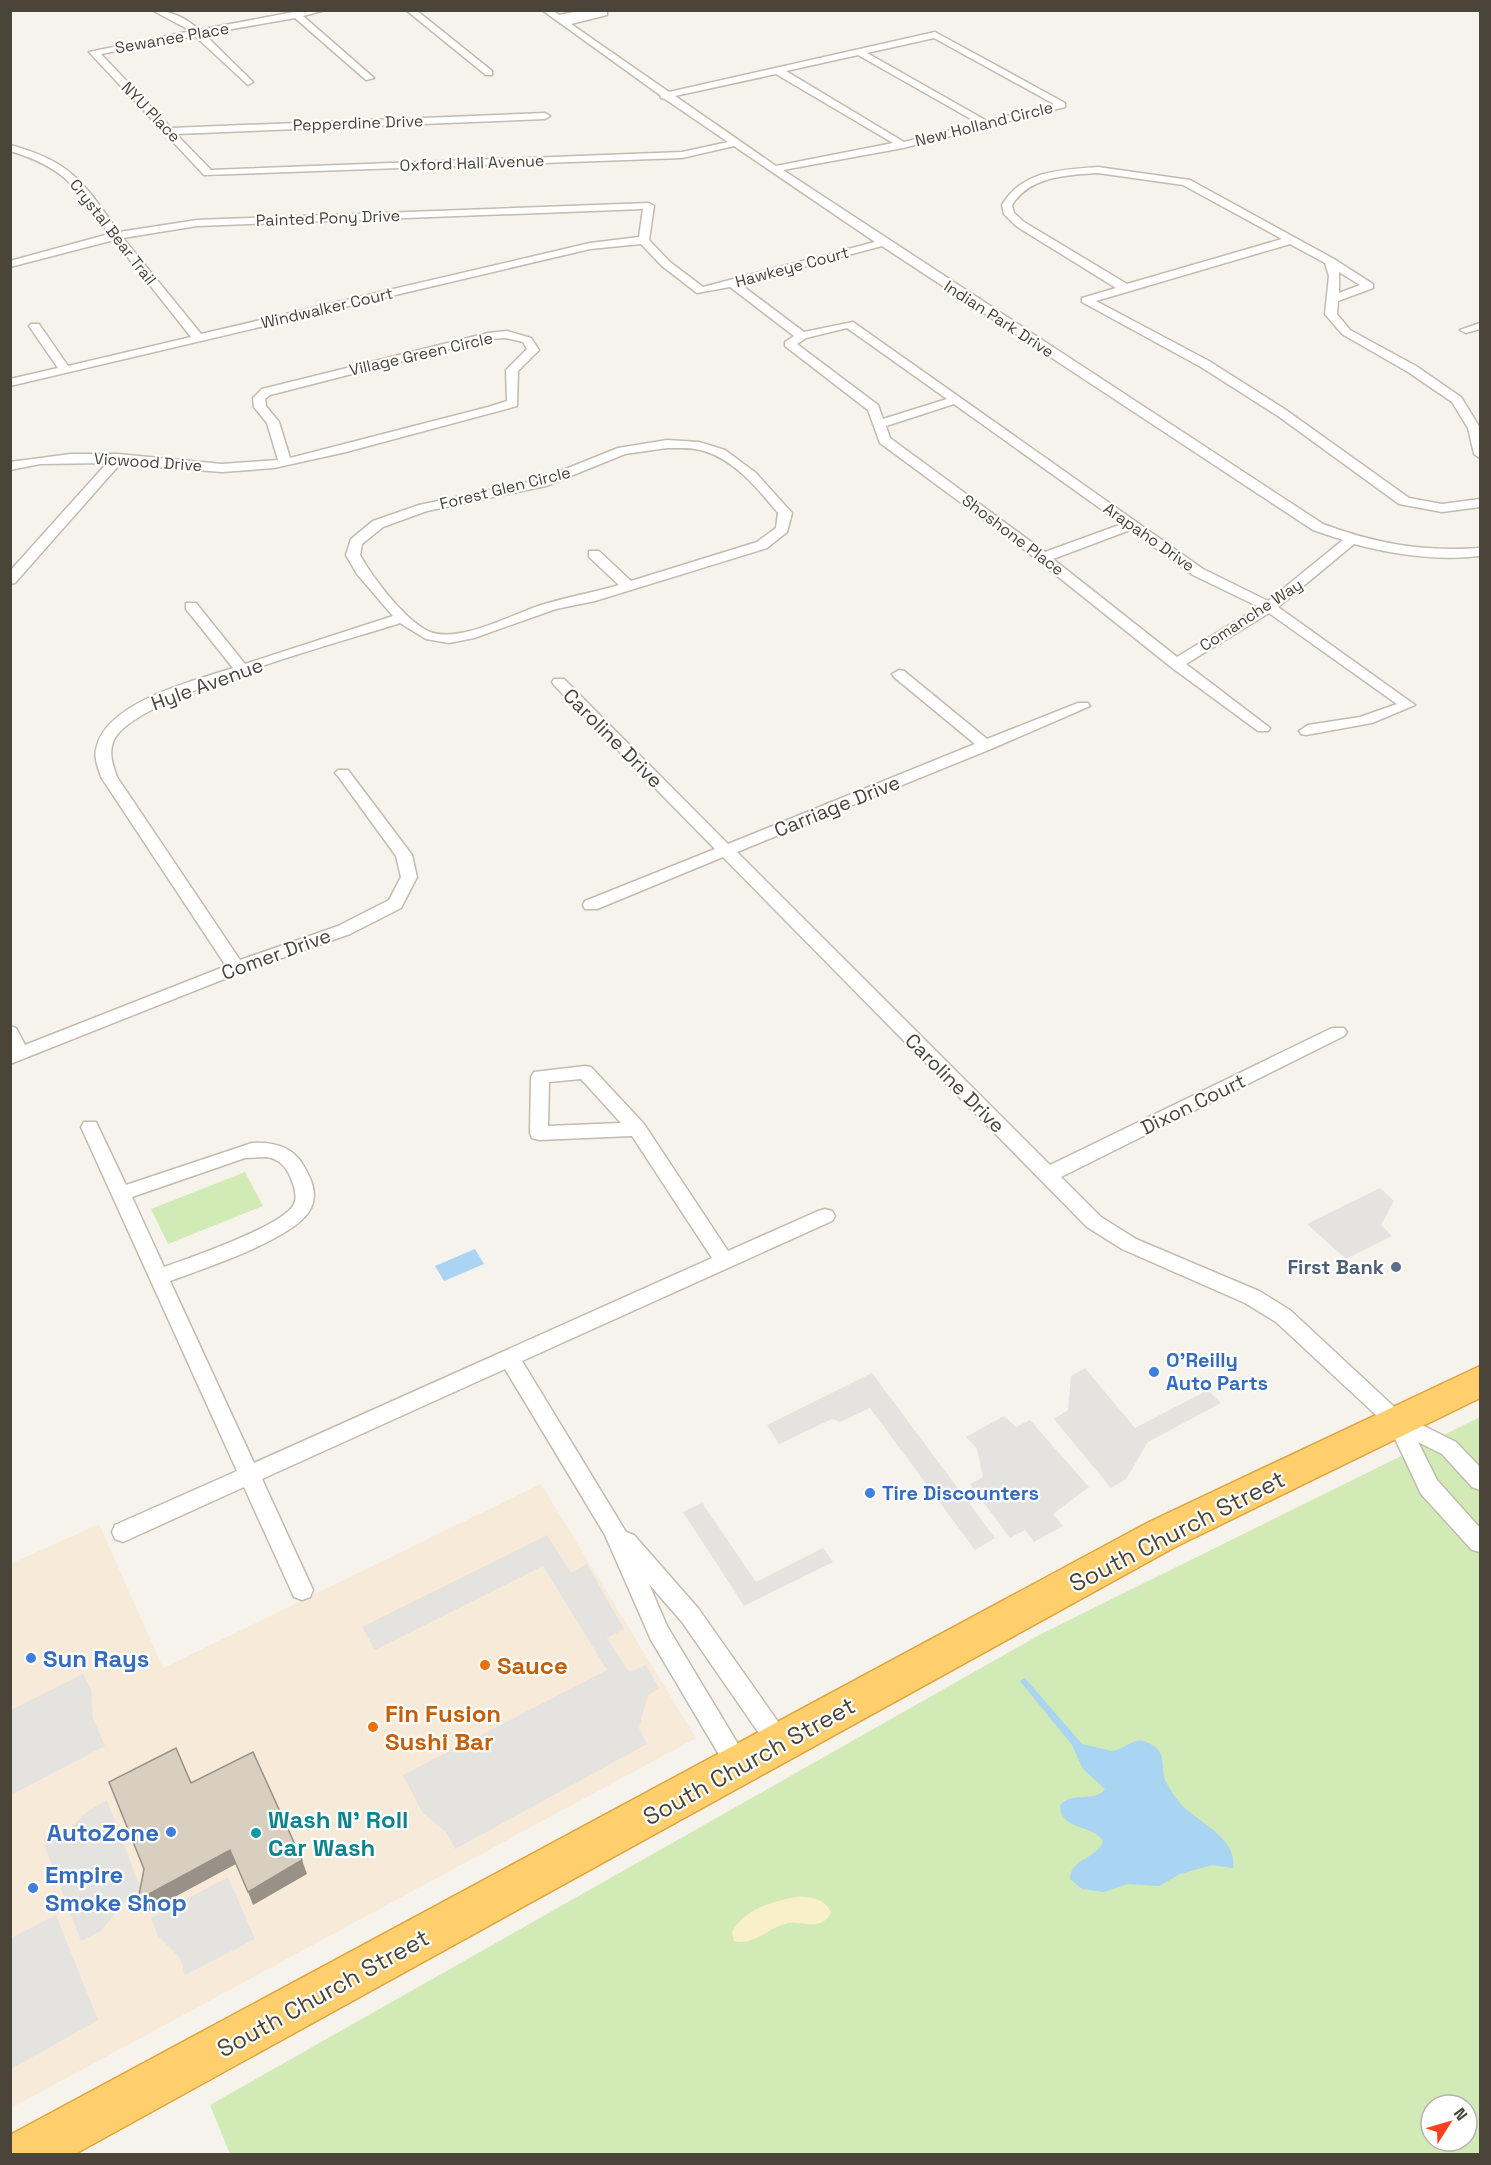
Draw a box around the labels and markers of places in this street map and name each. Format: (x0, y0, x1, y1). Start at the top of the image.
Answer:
place label: First Bank (1287, 1254, 1384, 1280)
marker: First Bank (1389, 1260, 1403, 1274)
place label: O'Reilly Auto Parts (1166, 1347, 1268, 1396)
marker: O'Reilly Auto Parts (1147, 1365, 1161, 1379)
place label: Tire Discounters (882, 1480, 1039, 1506)
marker: Tire Discounters (863, 1486, 877, 1500)
place label: Sun Rays (43, 1643, 149, 1674)
place label: Sauce (497, 1650, 568, 1681)
marker: Sun Rays (24, 1651, 38, 1665)
marker: Sauce (478, 1658, 492, 1672)
place label: Fin Fusion Sushi Bar (385, 1698, 501, 1757)
marker: Fin Fusion Sushi Bar (366, 1720, 380, 1734)
place label: Wash N' Roll Car Wash (268, 1804, 409, 1863)
place label: AutoZone (47, 1817, 159, 1848)
marker: AutoZone (164, 1825, 178, 1839)
marker: Wash N' Roll Car Wash (249, 1826, 263, 1840)
place label: Empire Smoke Shop (45, 1859, 187, 1918)
marker: Empire Smoke Shop (26, 1881, 40, 1895)

